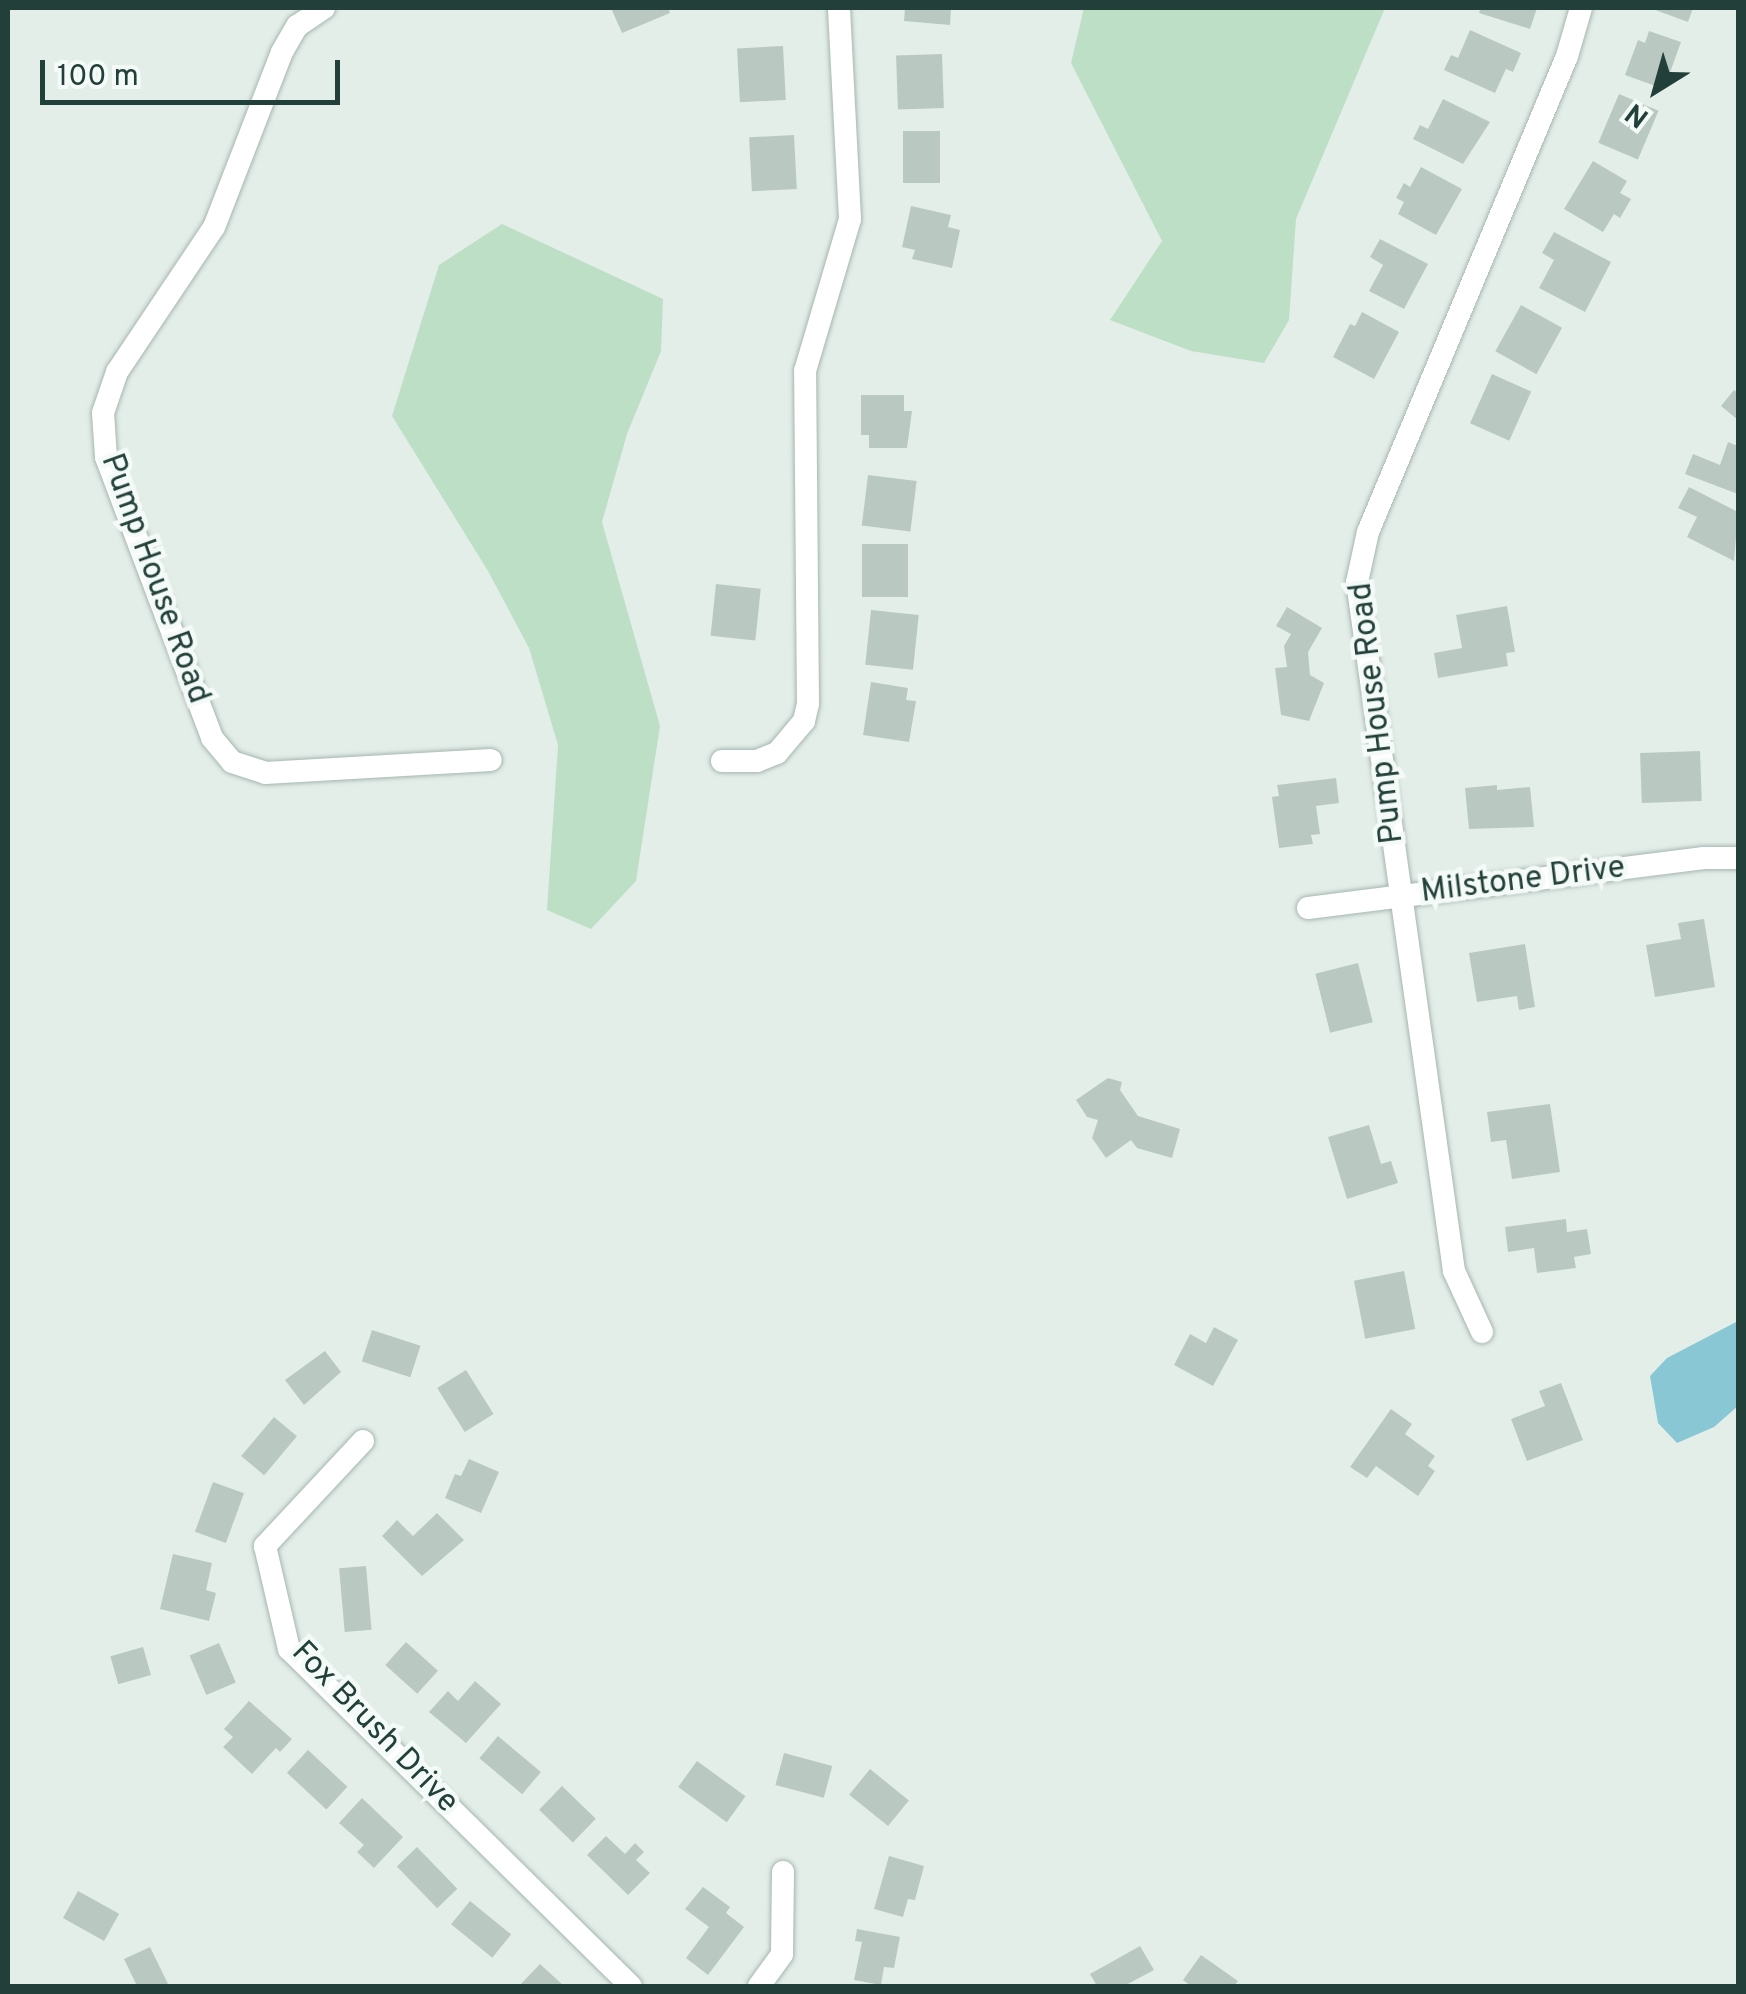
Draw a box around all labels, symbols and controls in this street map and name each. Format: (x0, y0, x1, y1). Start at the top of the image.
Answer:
scale bar (45, 40, 345, 102)
north arrow (1606, 40, 1706, 140)
text: 100 m (57, 59, 139, 96)
text: N (1619, 94, 1657, 134)
street label: Pump House Road (91, 449, 217, 709)
street label: Pump House Road (1343, 580, 1413, 846)
street label: Milstone Drive (1419, 849, 1627, 913)
street label: Fox Brush Drive (282, 1634, 466, 1822)

